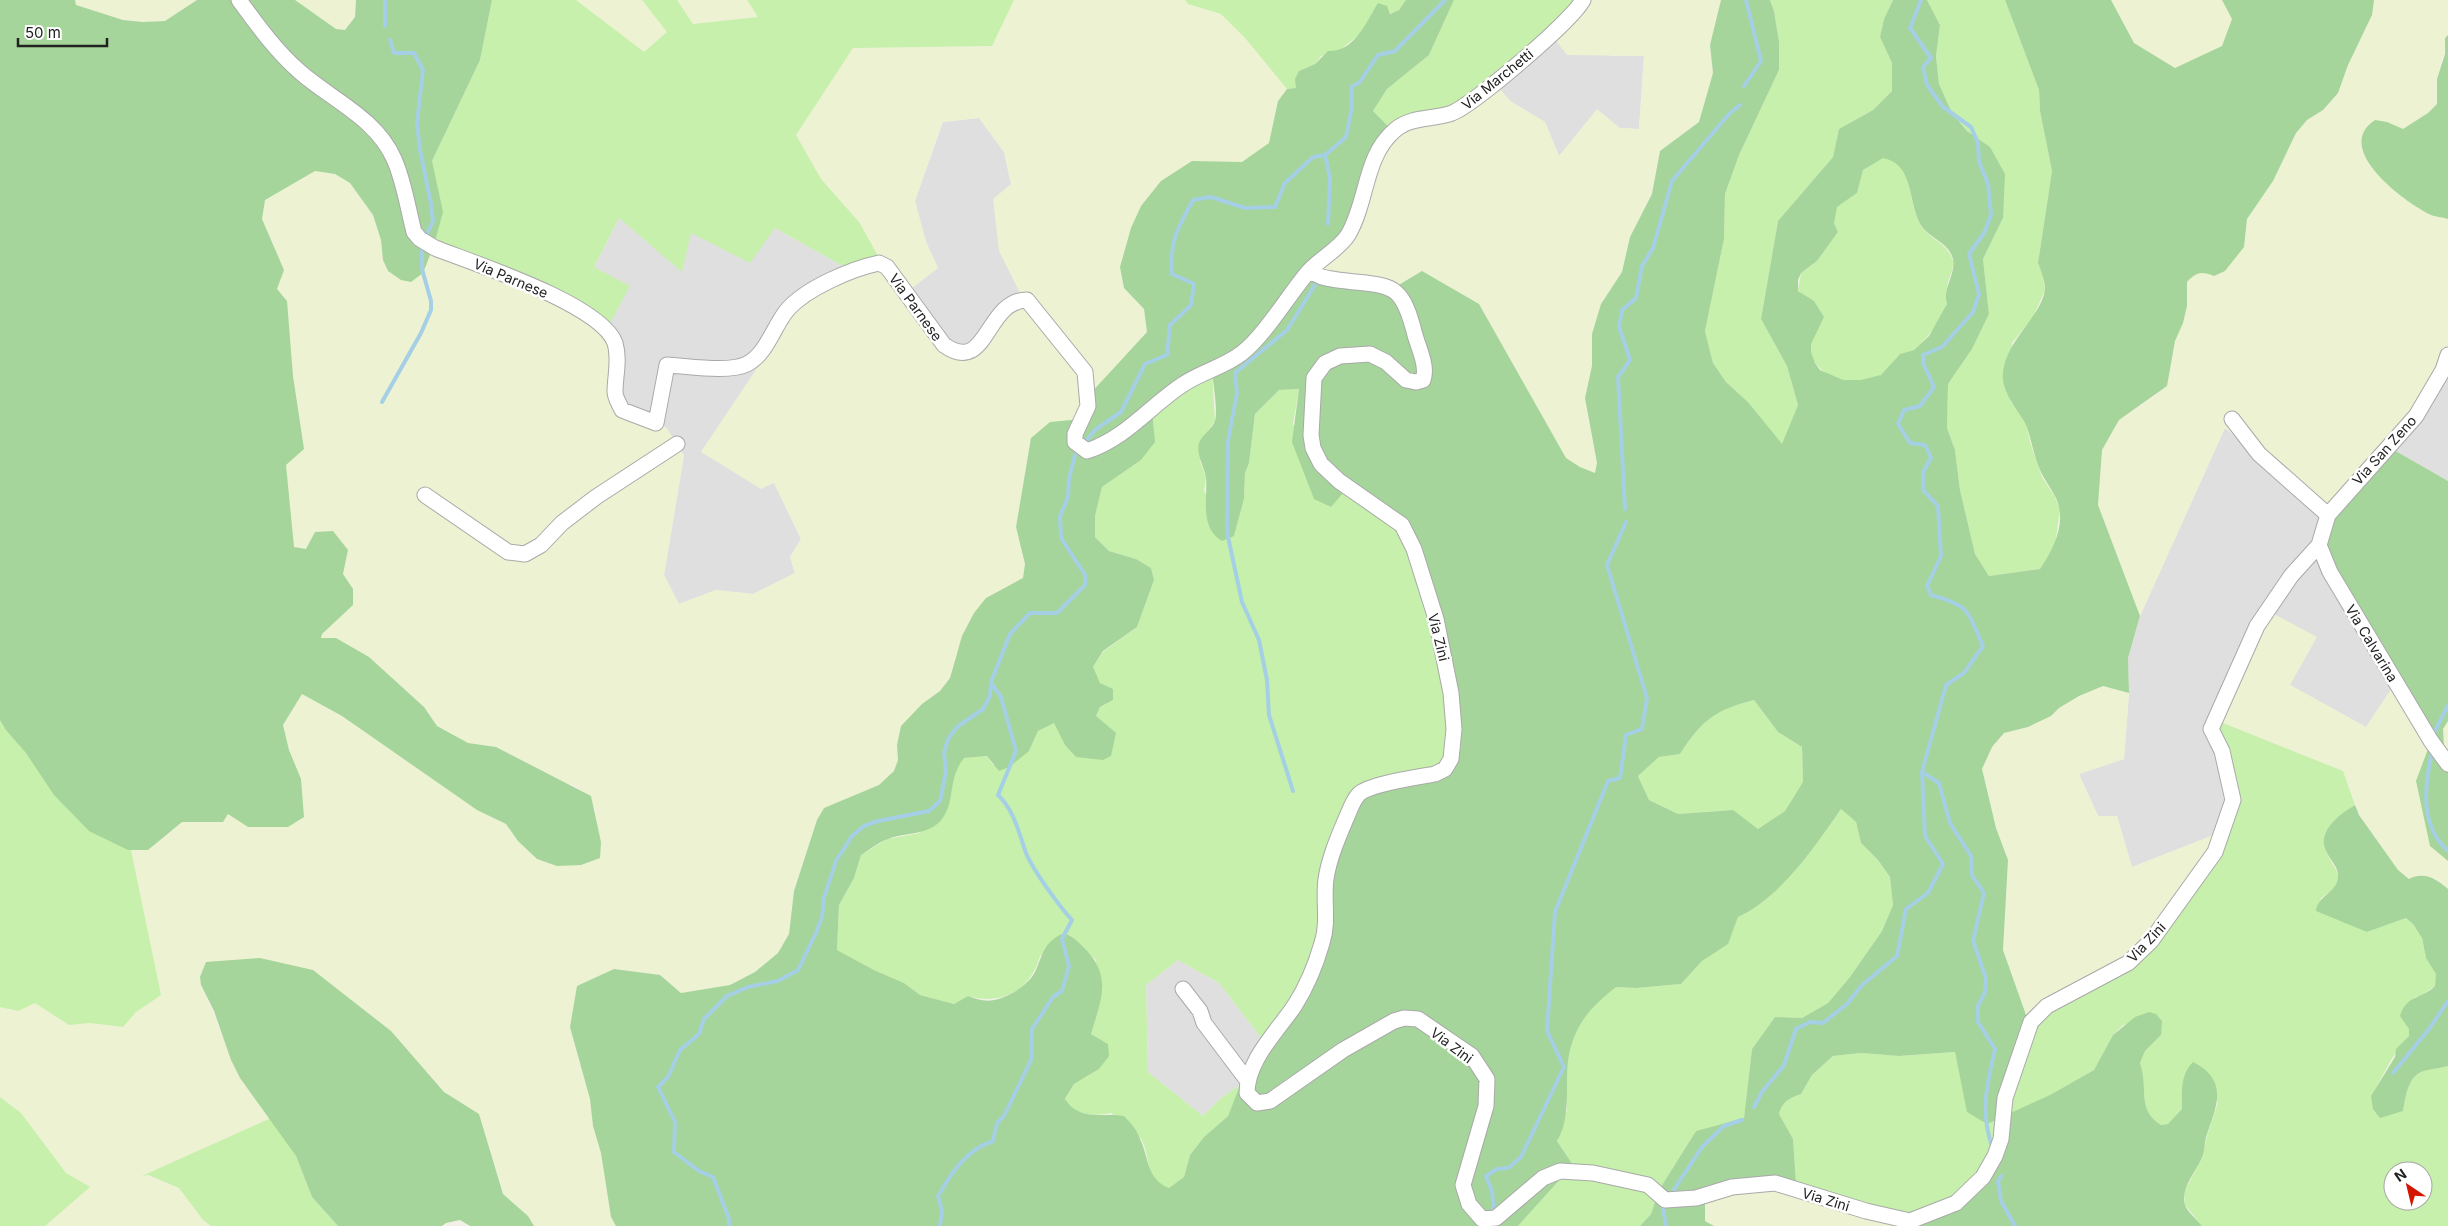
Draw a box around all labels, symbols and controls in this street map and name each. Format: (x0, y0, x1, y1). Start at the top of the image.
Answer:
scale bar (18, 15, 106, 47)
text: 50 m (25, 23, 61, 42)
street label: Via Marchetti (1458, 45, 1536, 113)
street label: Via Parnese (471, 255, 551, 301)
street label: Via Parnese (886, 270, 946, 344)
street label: Via San Zeno (2348, 412, 2420, 488)
street label: Via Calvarina (2342, 601, 2402, 685)
street label: Via Zini (1425, 611, 1453, 663)
street label: Via Zini (2123, 918, 2169, 966)
street label: Via Zini (1427, 1024, 1477, 1066)
north arrow (2383, 1161, 2433, 1211)
text: N (2391, 1165, 2410, 1185)
street label: Via Zini (1800, 1184, 1852, 1214)

